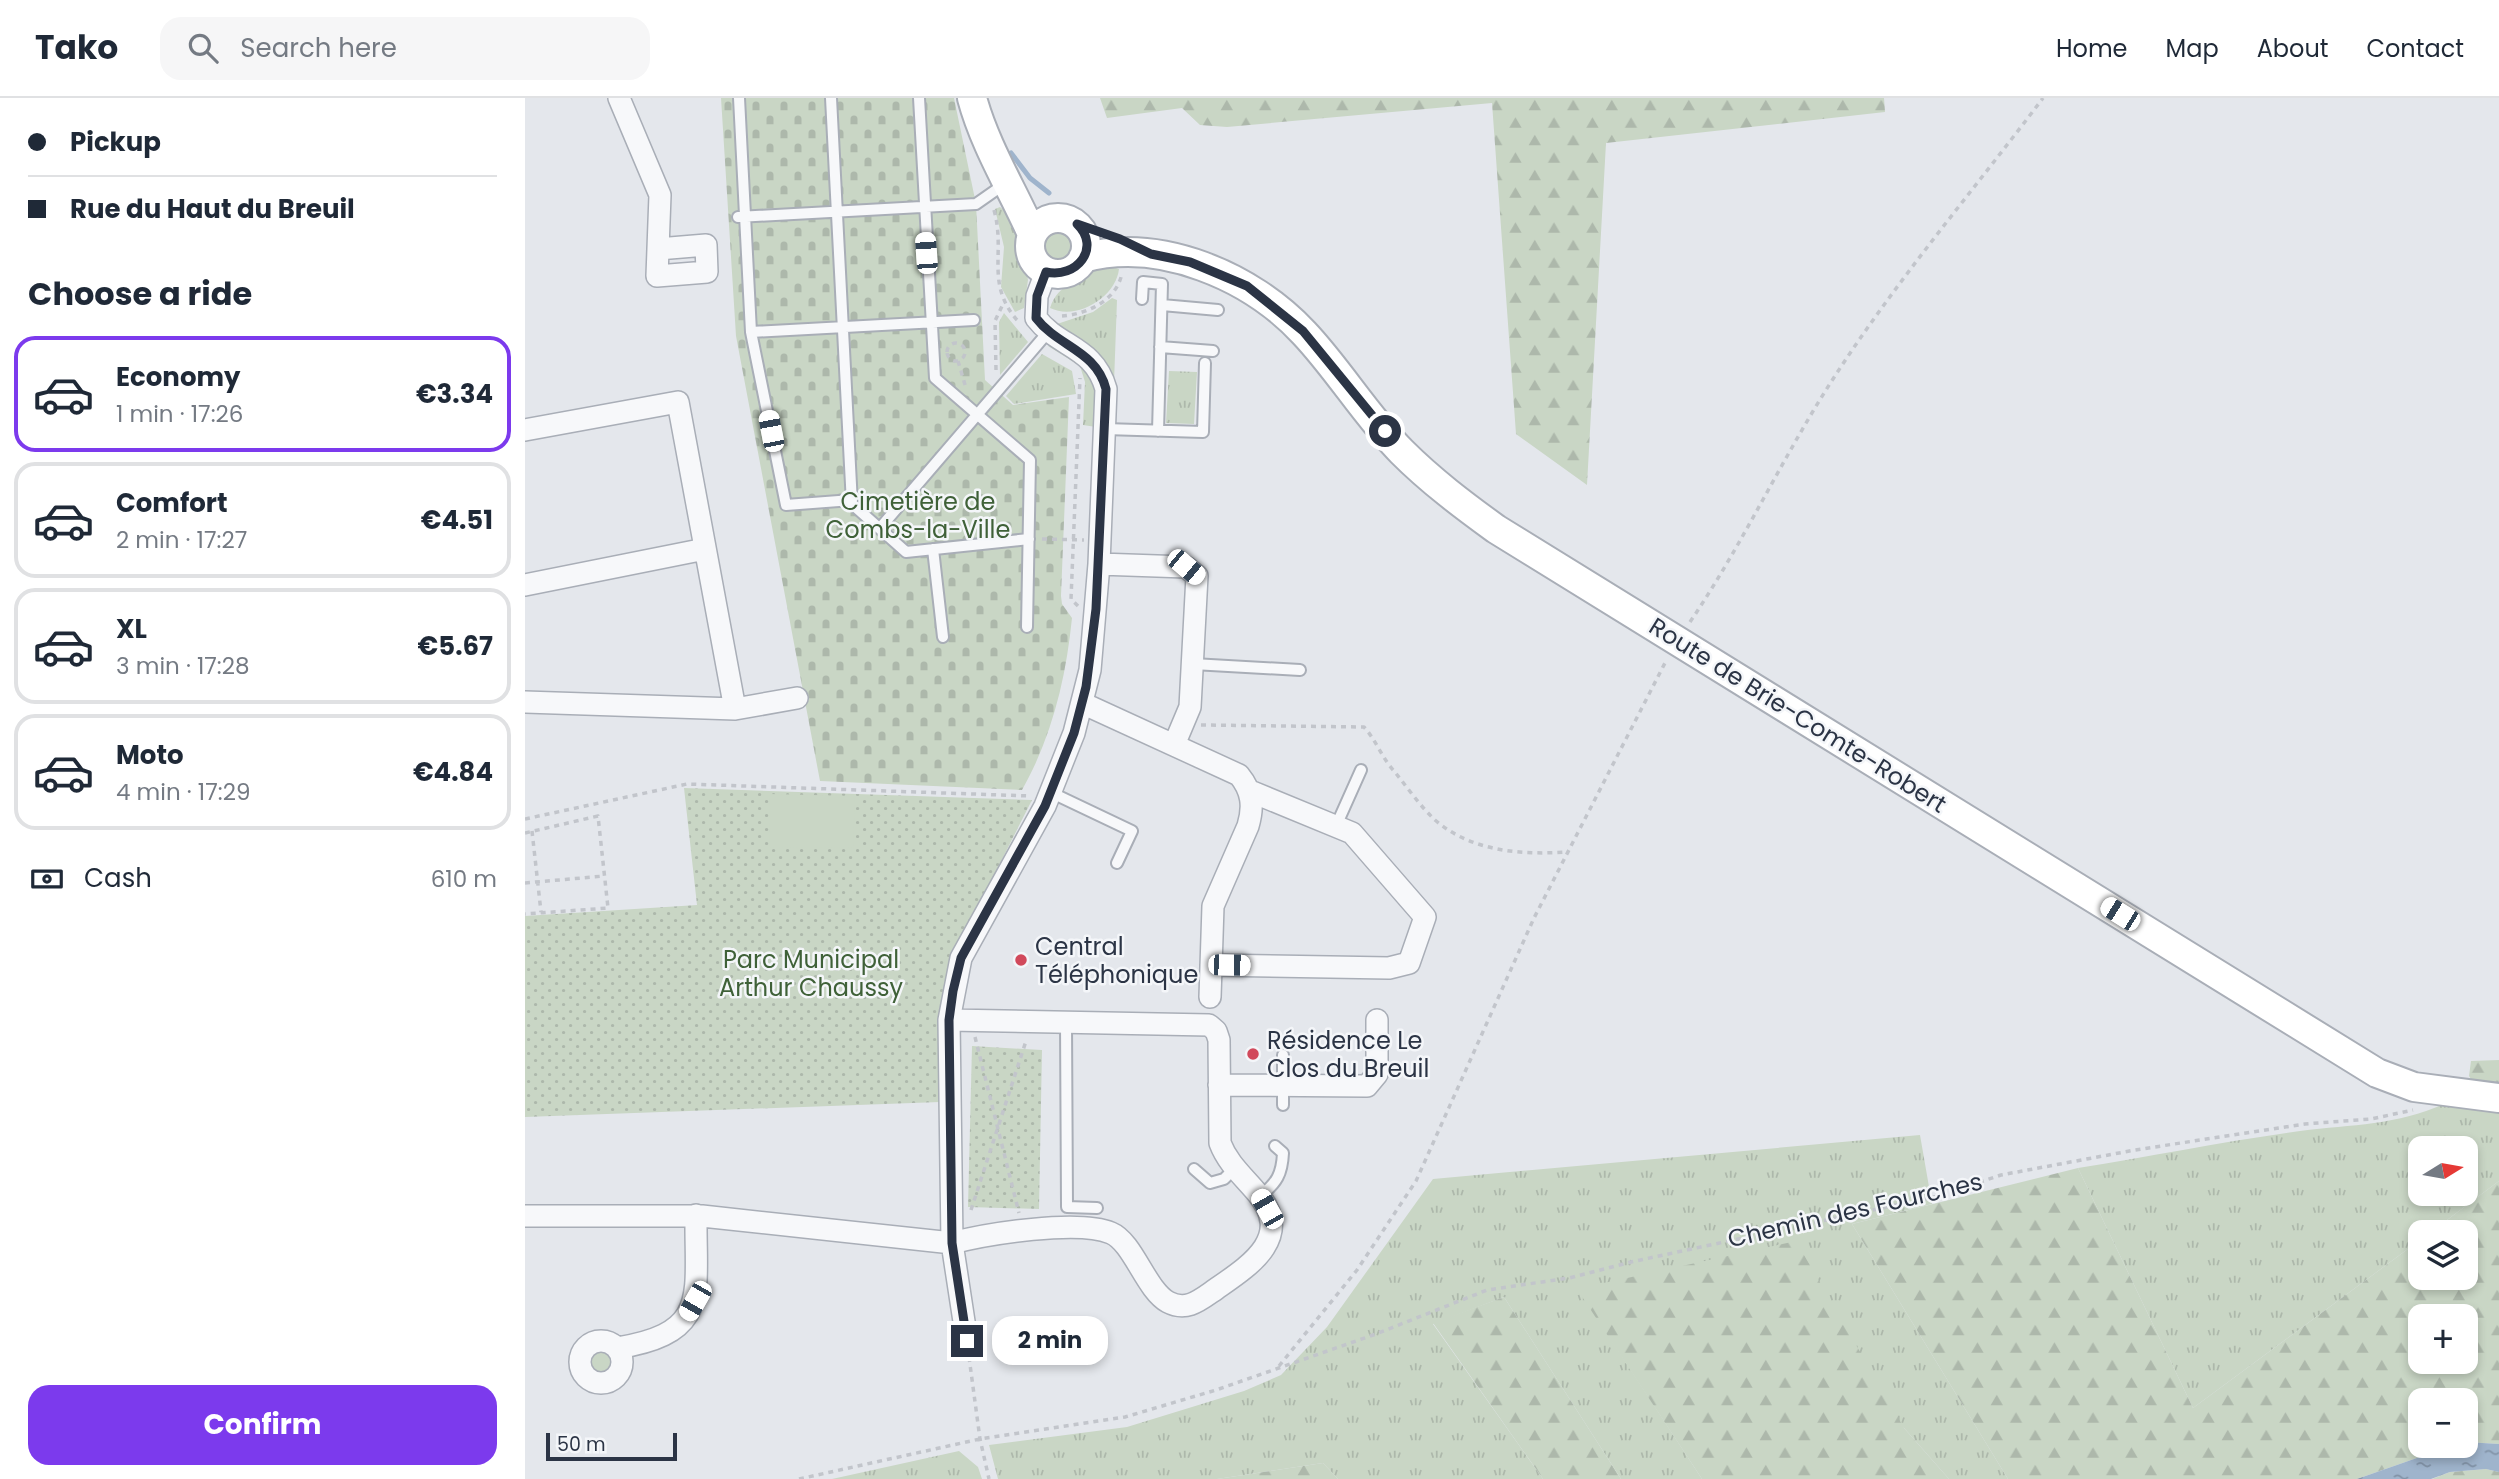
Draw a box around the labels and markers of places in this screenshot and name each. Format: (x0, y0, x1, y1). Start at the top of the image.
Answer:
place label: Central Téléphonique (1035, 930, 1198, 991)
marker: Central Téléphonique (1013, 952, 1029, 968)
place label: Résidence Le Clos du Breuil (1267, 1024, 1429, 1085)
marker: Résidence Le Clos du Breuil (1245, 1046, 1261, 1062)

